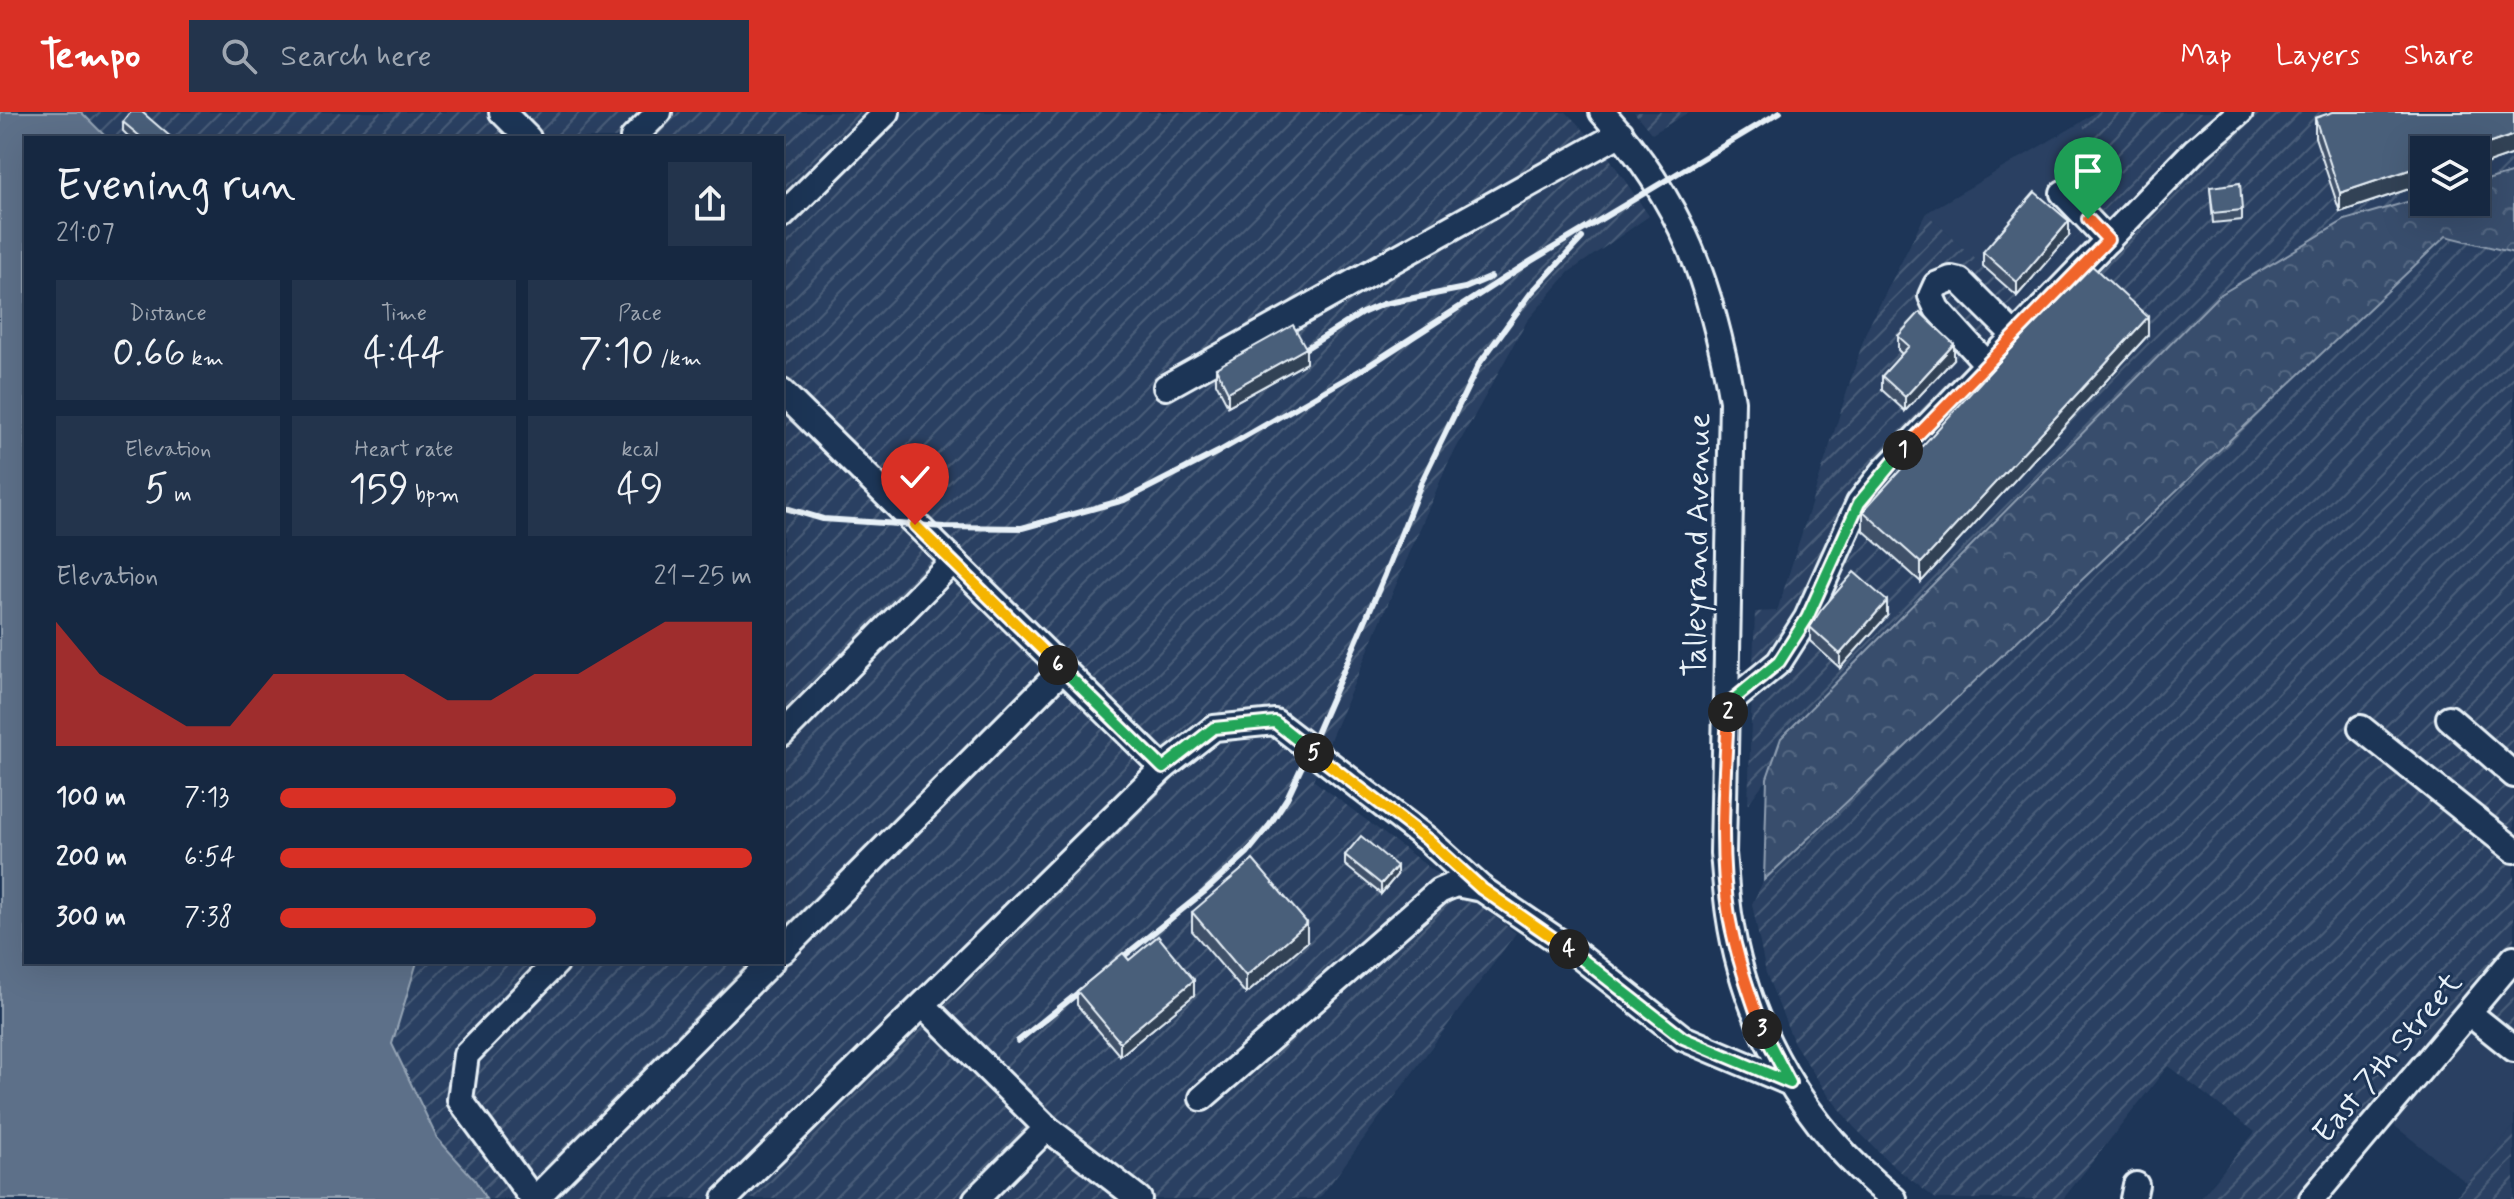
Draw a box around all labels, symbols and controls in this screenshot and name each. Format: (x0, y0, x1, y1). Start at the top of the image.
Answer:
search box (189, 20, 749, 92)
text: Tempo (40, 32, 141, 81)
icon: search (217, 34, 261, 78)
text: Search here (281, 37, 432, 76)
text: Map (2181, 38, 2232, 75)
text: Layers (2276, 38, 2360, 75)
text: Share (2404, 38, 2474, 75)
map controls (2410, 136, 2490, 216)
button: layers (2410, 136, 2490, 216)
pin (2054, 137, 2122, 219)
icon: arrive (2066, 149, 2110, 193)
text: Evening run (56, 158, 296, 216)
button: share (668, 162, 752, 246)
text: 21:07 (56, 217, 114, 251)
text: Distance (129, 300, 207, 328)
text: Time (381, 300, 427, 328)
text: Pace (618, 300, 662, 328)
text: 0.66 (112, 328, 186, 380)
text: 4:44 (363, 328, 445, 380)
text: 7:10 (578, 328, 654, 380)
text: km (186, 345, 224, 373)
text: /km (654, 345, 702, 373)
street label: Talleyrand Avenue (1675, 413, 1721, 677)
pin: 1 (1883, 430, 1923, 470)
text: Elevation (125, 436, 211, 464)
text: Heart rate (355, 436, 453, 464)
text: kcal (622, 436, 658, 464)
text: 1 (1898, 436, 1908, 464)
pin (881, 443, 949, 525)
icon: check (893, 455, 937, 499)
text: 5 (144, 464, 168, 516)
text: 159 (349, 464, 409, 516)
text: 49 (616, 464, 664, 516)
text: m (168, 481, 192, 509)
text: bpm (409, 481, 459, 509)
text: Elevation (56, 560, 158, 594)
text: 21–25 m (654, 560, 752, 594)
pin: 6 (1038, 645, 1078, 685)
text: 6 (1052, 651, 1064, 679)
pin: 2 (1708, 692, 1748, 732)
text: 2 (1723, 698, 1733, 726)
pin: 5 (1294, 733, 1334, 773)
text: 5 (1307, 739, 1321, 767)
text: 100 m (56, 781, 126, 815)
text: 7:13 (184, 781, 229, 815)
text: 200 m (56, 841, 127, 875)
text: 6:54 (184, 841, 236, 875)
text: 300 m (56, 901, 126, 935)
text: 7:38 (184, 901, 233, 935)
pin: 4 (1549, 929, 1589, 969)
text: 4 (1563, 935, 1575, 963)
street label: East 7th Street (2304, 963, 2472, 1153)
pin: 3 (1742, 1009, 1782, 1049)
text: 3 (1757, 1015, 1767, 1043)

